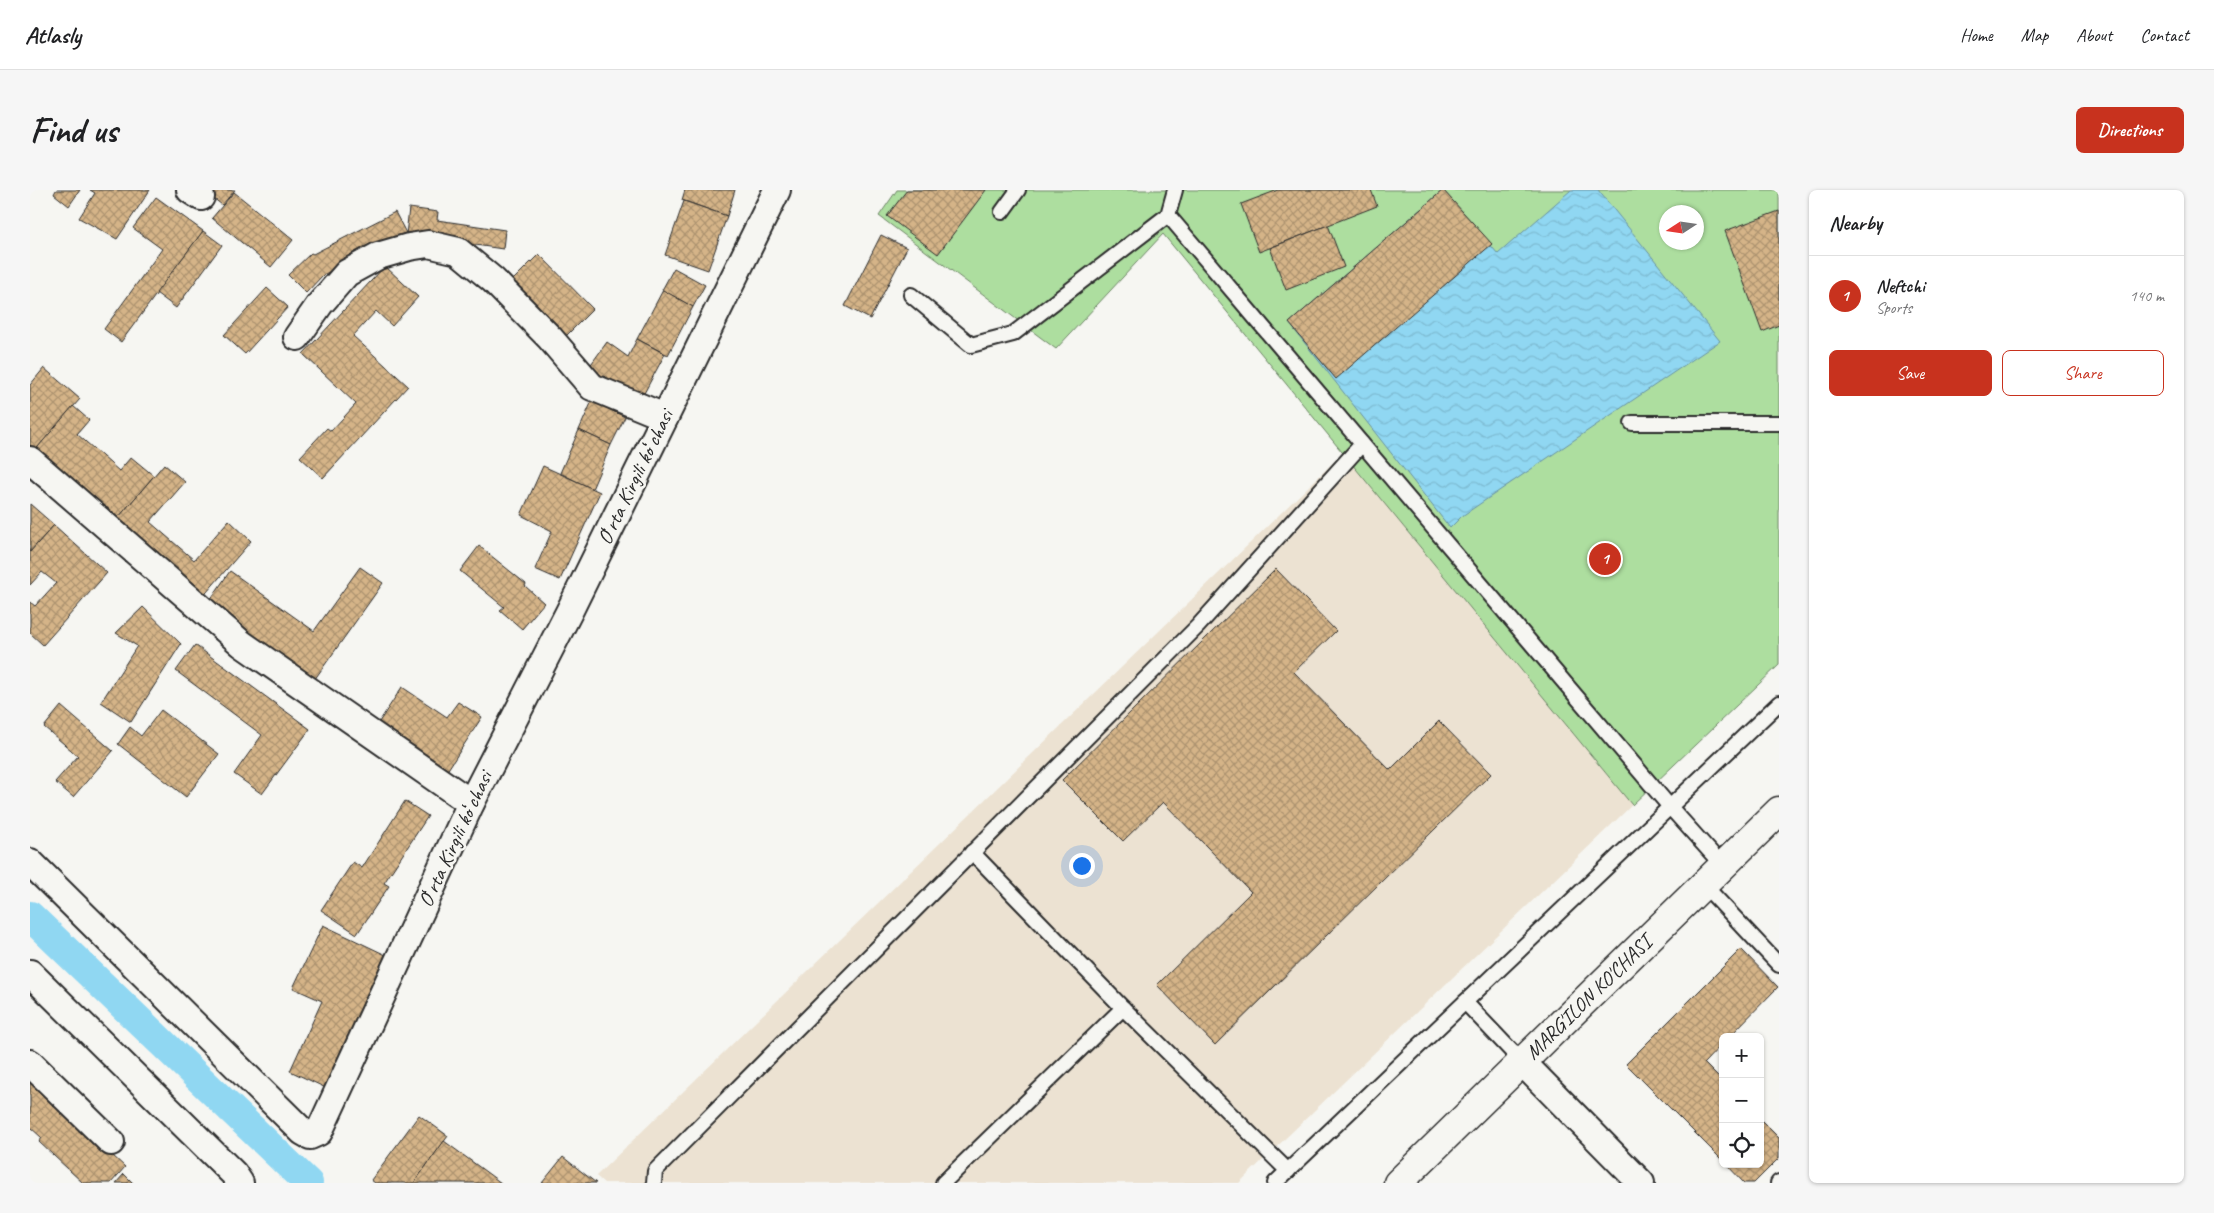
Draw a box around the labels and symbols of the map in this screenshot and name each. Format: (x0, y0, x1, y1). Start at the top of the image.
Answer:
north arrow (1659, 205, 1704, 250)
street label: Oʻrta Kirgili koʻchasi (591, 403, 680, 549)
pin: 1 (1589, 540, 1621, 578)
street label: Oʻrta Kirgili koʻchasi (412, 764, 499, 911)
your location (1069, 853, 1095, 879)
street label: MARG'ILON KO'CHASI (1520, 926, 1660, 1065)

